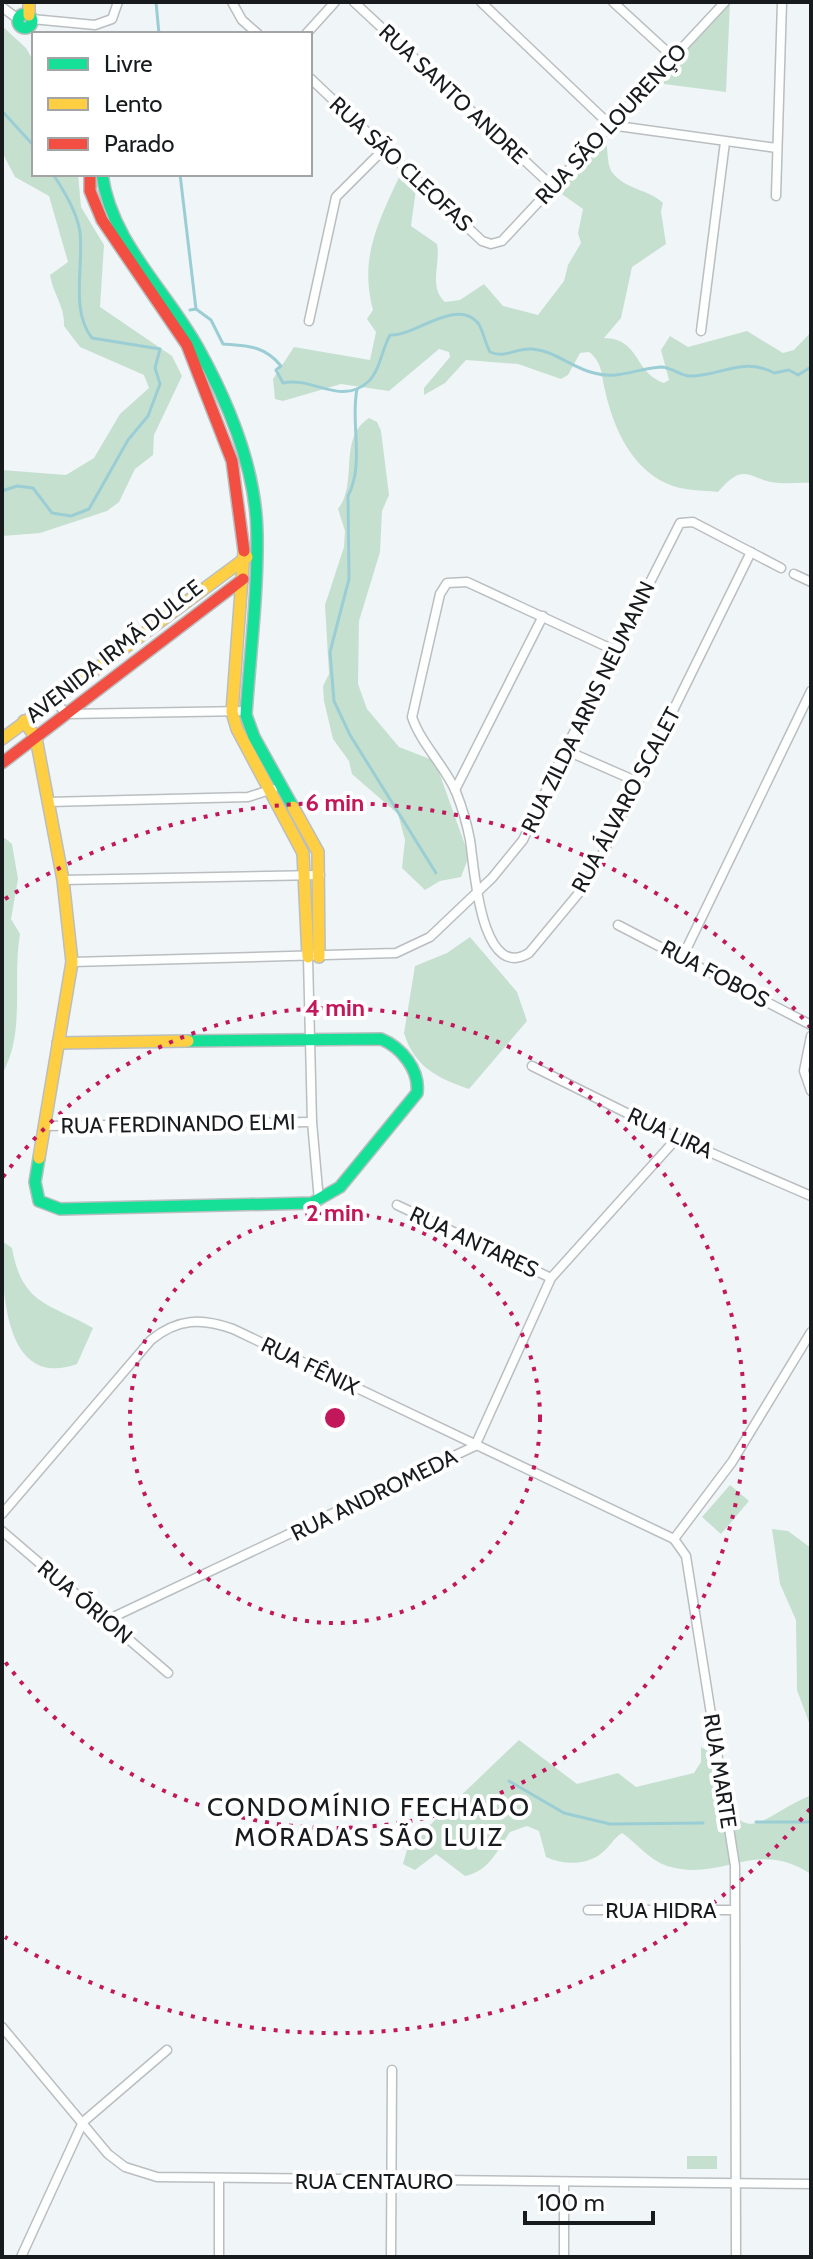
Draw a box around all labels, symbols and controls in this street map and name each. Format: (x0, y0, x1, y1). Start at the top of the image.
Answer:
street label: RUA SANTO ANDRE (373, 18, 533, 170)
legend (32, 32, 312, 176)
street label: RUA SÃO LOURENÇO (530, 38, 692, 210)
text: Livre (104, 49, 152, 78)
text: Lento (104, 89, 163, 118)
street label: RUA SÃO CLEOFAS (324, 91, 478, 237)
text: Parado (104, 129, 174, 158)
street label: AVENIDA IRMÃ DULCE (20, 574, 208, 728)
street label: RUA ZILDA ARNS NEUMANN (515, 577, 661, 837)
street label: RUA ÁLVARO SCALET (566, 703, 686, 897)
text: 6 min (306, 788, 364, 817)
street label: RUA FOBOS (656, 934, 774, 1014)
text: 4 min (305, 993, 365, 1022)
street label: RUA LIRA (623, 1102, 717, 1165)
street label: RUA FERDINANDO ELMI (60, 1108, 296, 1140)
text: 2 min (306, 1198, 364, 1227)
street label: RUA ANTARES (405, 1200, 543, 1284)
street label: RUA FÊNIX (257, 1331, 363, 1401)
centre of rings (321, 1404, 349, 1432)
street label: RUA ANDROMEDA (286, 1443, 462, 1547)
street label: RUA ÓRION (32, 1555, 138, 1649)
street label: RUA MARTE (698, 1712, 742, 1830)
district label: CONDOMÍNIO FECHADO MORADAS SÃO LUIZ (207, 1791, 531, 1853)
street label: RUA HIDRA (605, 1897, 717, 1924)
street label: RUA CENTAURO (295, 2168, 453, 2195)
scale bar (525, 2175, 653, 2225)
text: 100 m (537, 2188, 605, 2217)

